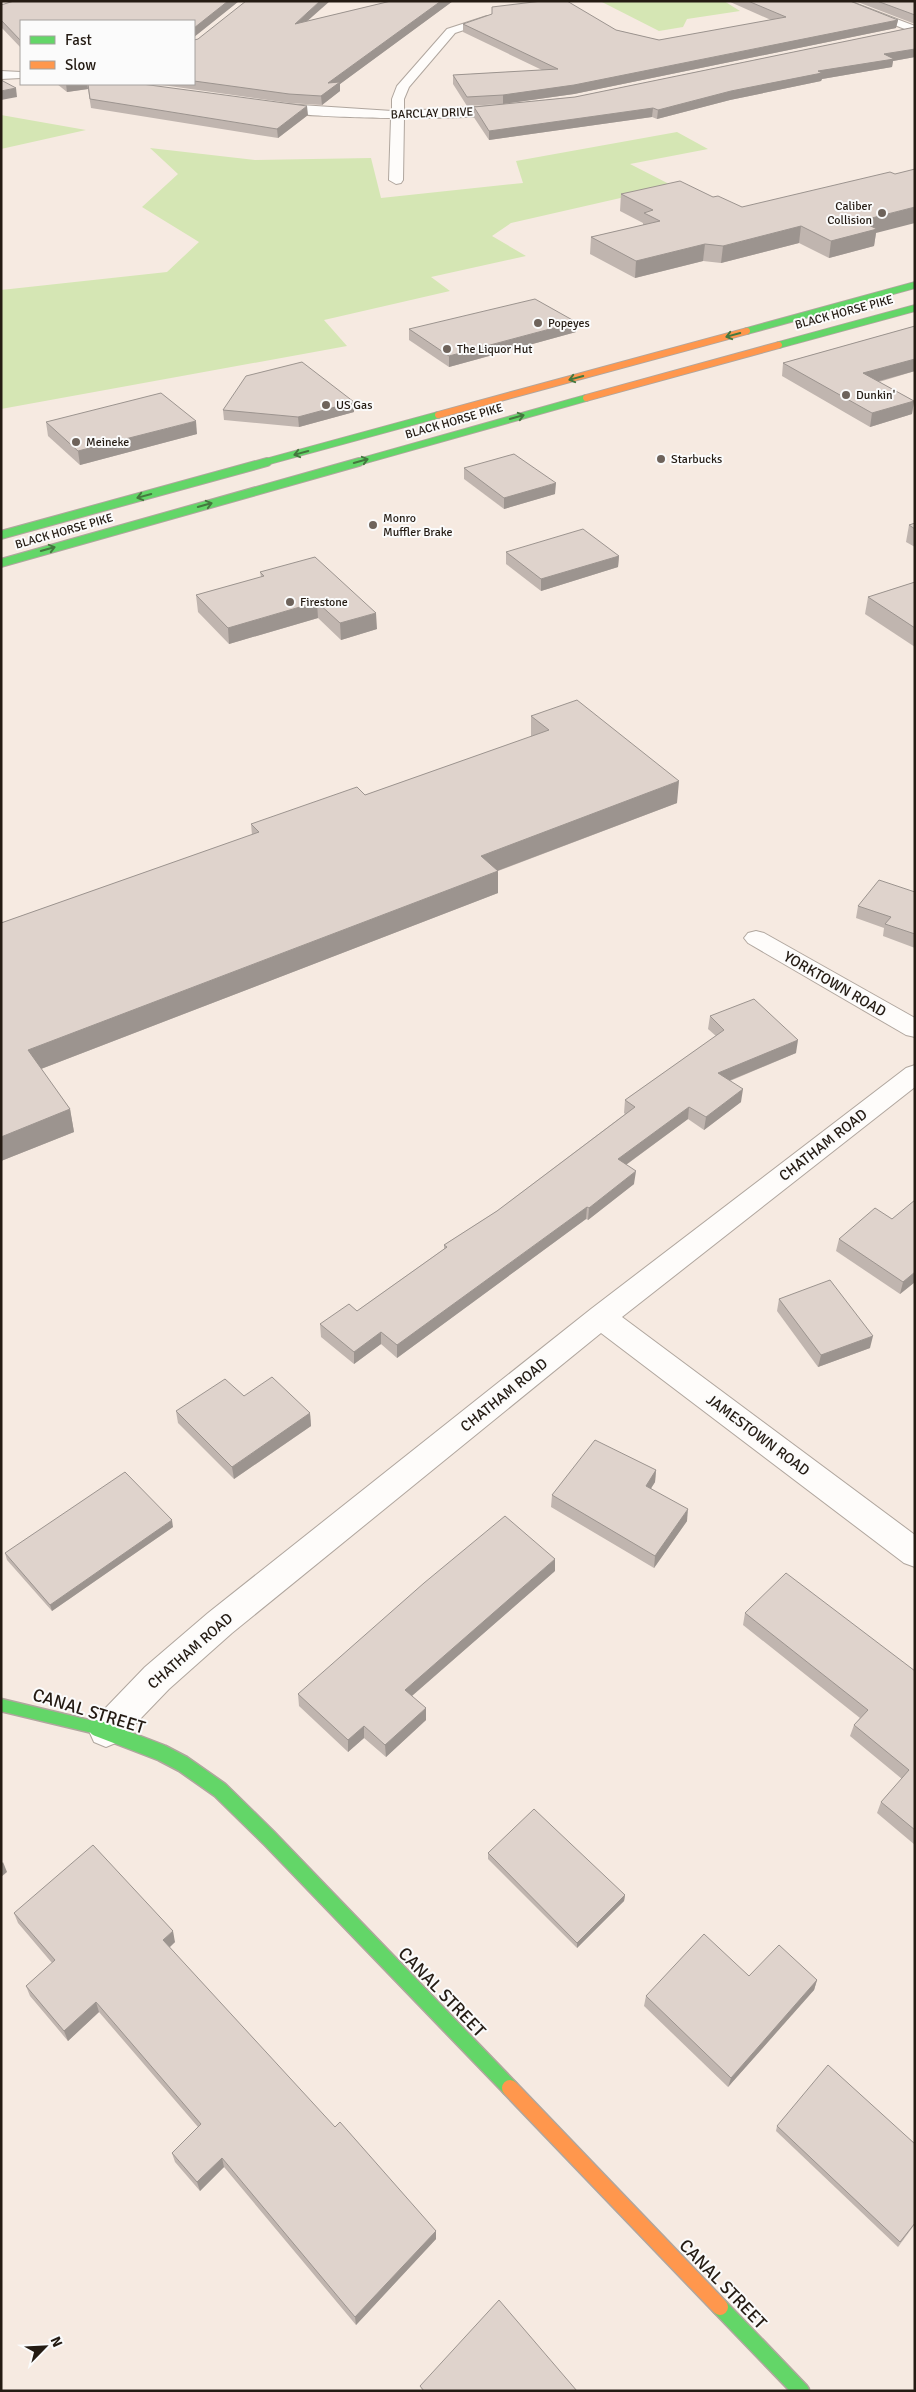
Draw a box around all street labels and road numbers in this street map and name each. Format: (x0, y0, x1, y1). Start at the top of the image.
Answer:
street label: BARCLAY DRIVE (390, 105, 474, 122)
street label: BLACK HORSE PIKE (793, 292, 895, 333)
street label: BLACK HORSE PIKE (403, 400, 505, 443)
street label: BLACK HORSE PIKE (13, 510, 115, 553)
street label: YORKTOWN ROAD (780, 947, 890, 1021)
street label: CHATHAM ROAD (775, 1105, 871, 1185)
street label: CHATHAM ROAD (457, 1354, 551, 1436)
street label: JAMESTOWN ROAD (703, 1390, 813, 1480)
street label: CHATHAM ROAD (144, 1609, 236, 1693)
street label: CANAL STREET (30, 1683, 148, 1739)
street label: CANAL STREET (394, 1942, 491, 2042)
street label: CANAL STREET (675, 2234, 772, 2334)

